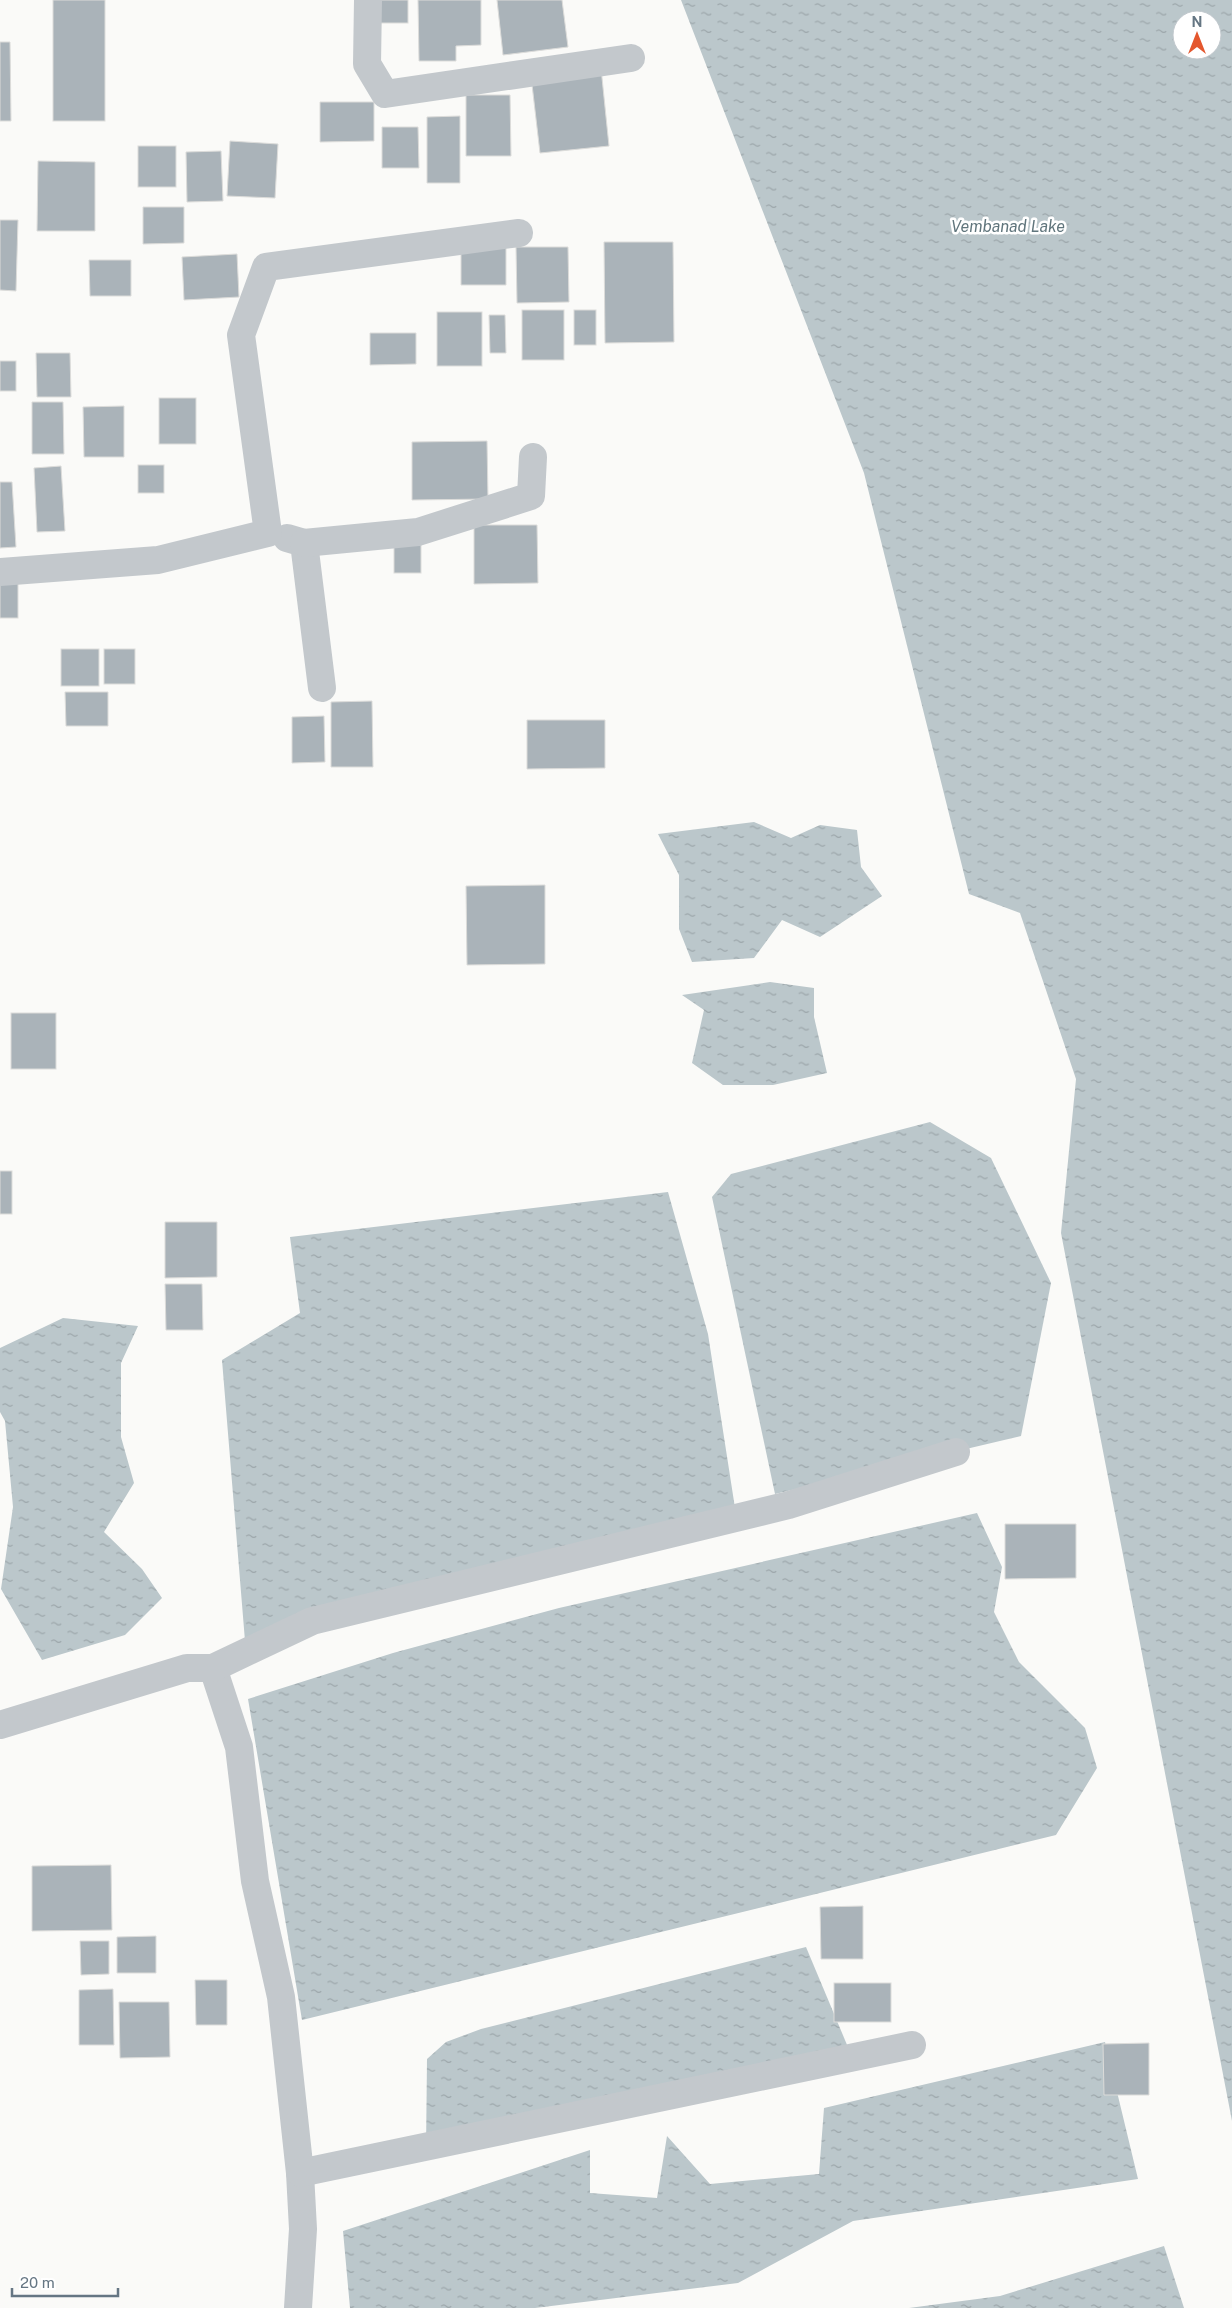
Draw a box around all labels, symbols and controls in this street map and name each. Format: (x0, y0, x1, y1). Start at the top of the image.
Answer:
north arrow (1172, 10, 1222, 60)
text: N (1192, 14, 1202, 30)
water label: Vembanad Lake (951, 217, 1065, 236)
scale bar (12, 2266, 119, 2298)
text: 20 m (20, 2274, 55, 2291)

